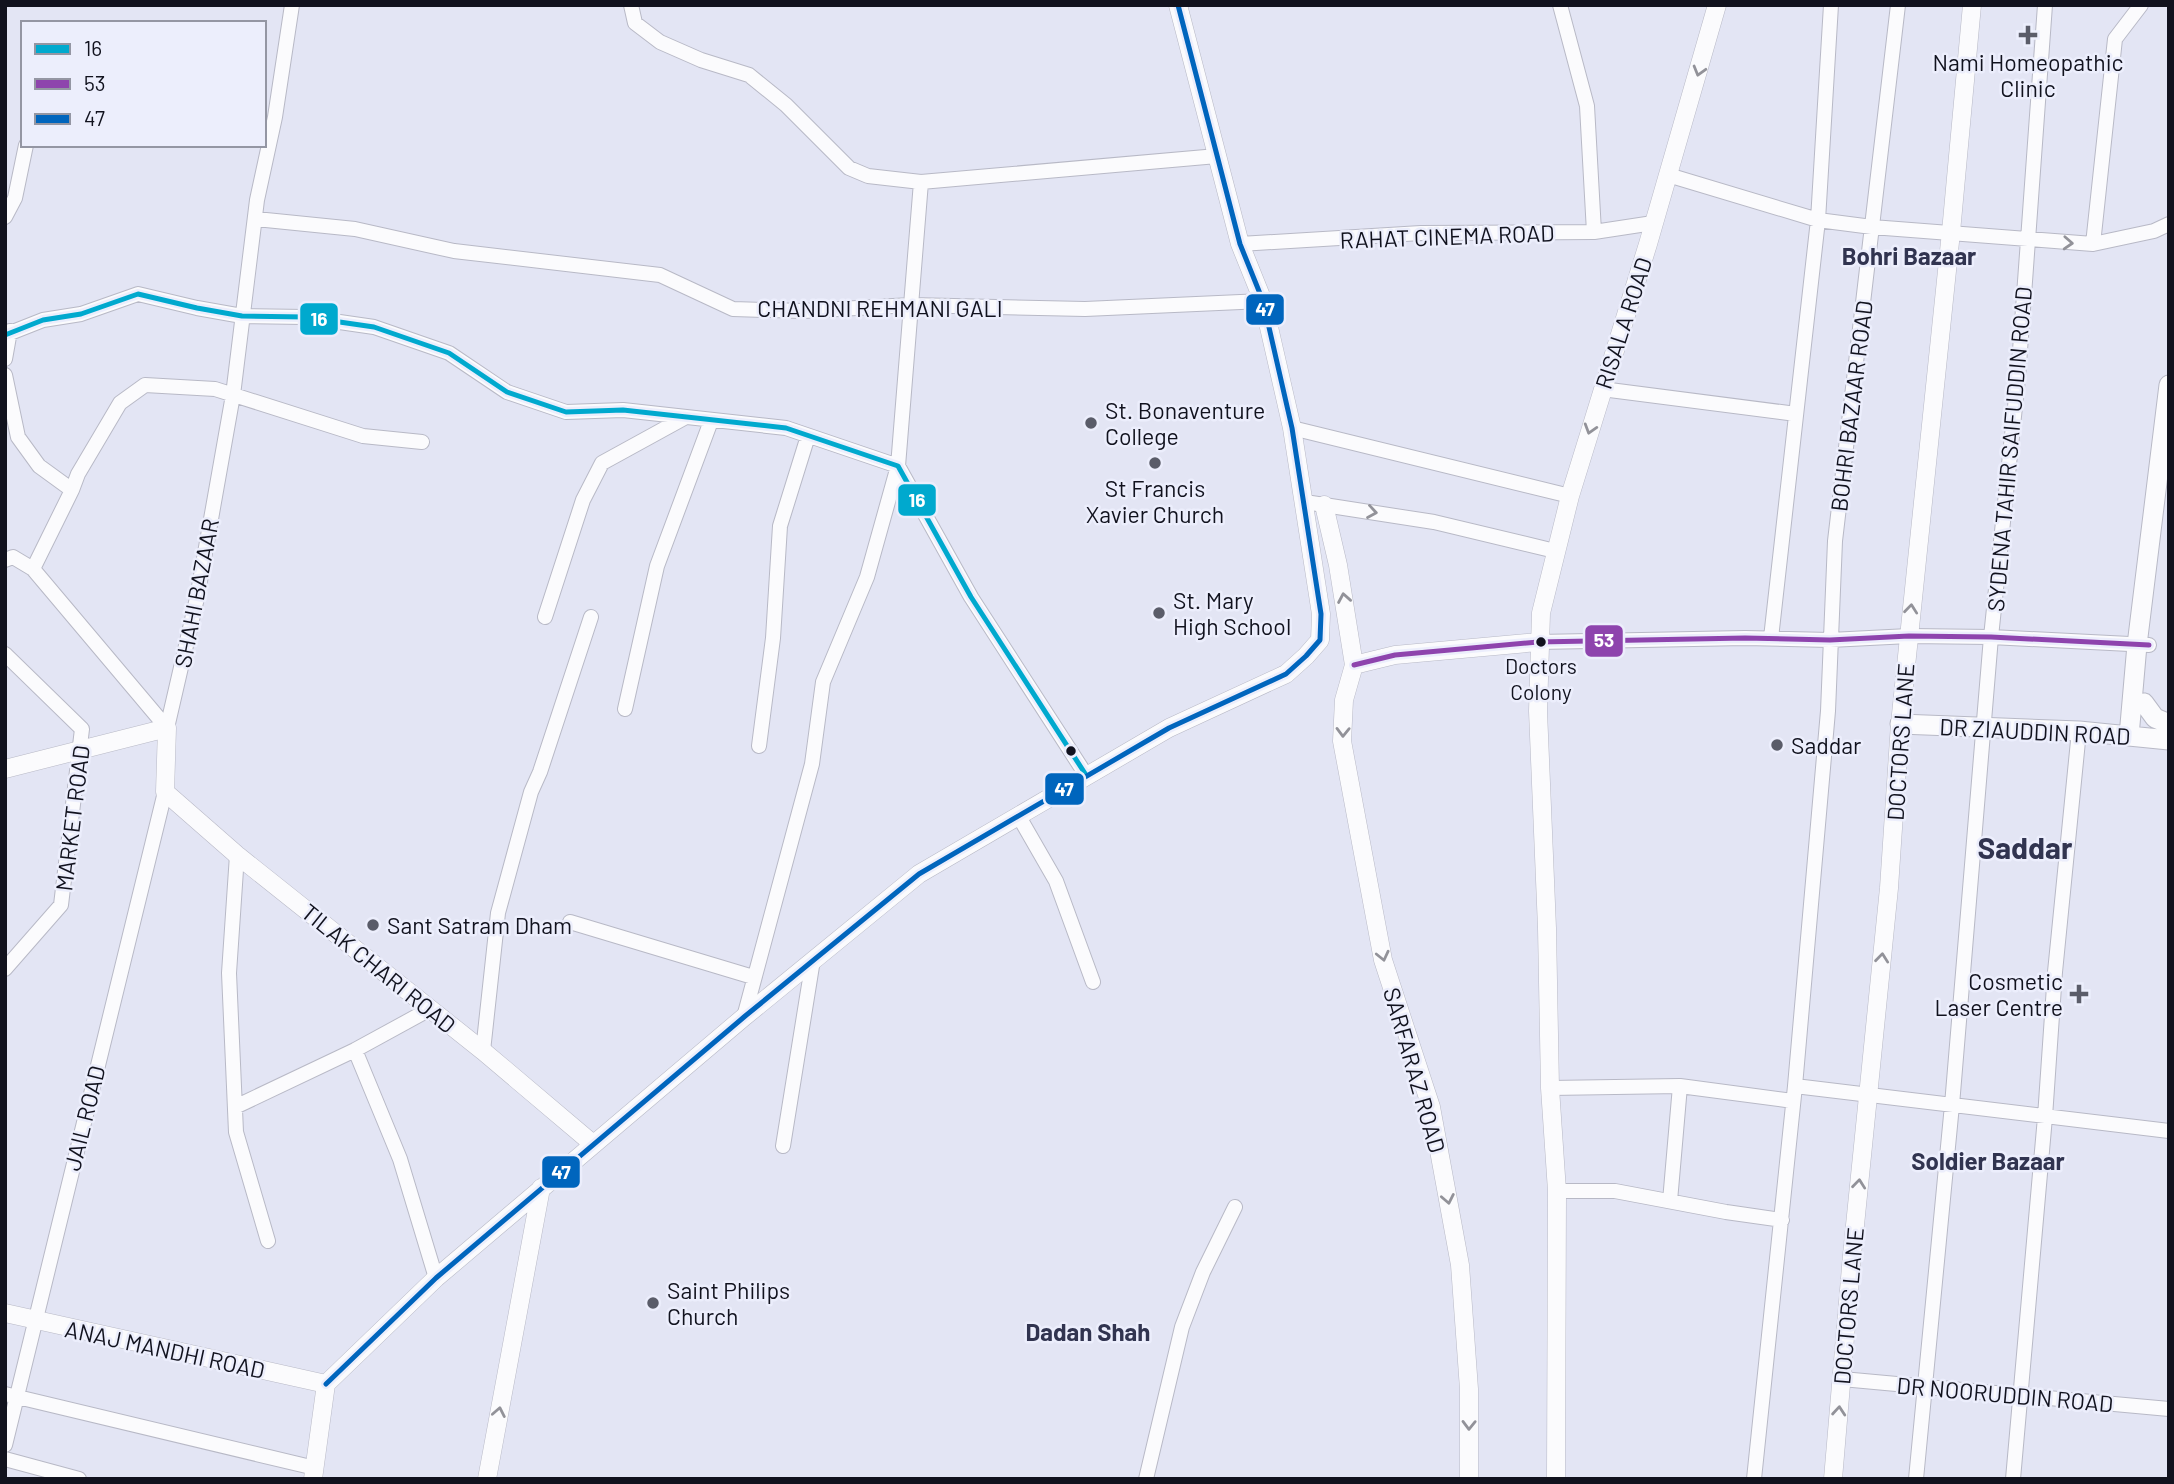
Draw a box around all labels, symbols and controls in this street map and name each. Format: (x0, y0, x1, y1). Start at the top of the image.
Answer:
legend (21, 21, 266, 147)
marker: Nami Homeopathic Clinic (2018, 25, 2038, 45)
text: 16 (84, 35, 102, 60)
place label: Nami Homeopathic Clinic (1933, 48, 2123, 102)
one-way arrow (1692, 65, 1707, 77)
text: 53 (84, 70, 106, 95)
text: 47 (84, 105, 105, 130)
street label: RAHAT CINEMA ROAD (1339, 218, 1555, 254)
one-way arrow (2063, 235, 2074, 250)
district label: Bohri Bazaar (1842, 241, 1976, 270)
street label: RISALA ROAD (1589, 254, 1657, 392)
street label: SYDENA TAHIR SAIFUDDIN ROAD (1981, 285, 2037, 613)
line badge: 47 (1245, 293, 1285, 326)
street label: CHANDNI REHMANI GALI (757, 294, 1003, 322)
text: 47 (1255, 297, 1275, 320)
street label: BOHRI BAZAAR ROAD (1824, 299, 1878, 513)
line badge: 16 (299, 302, 339, 336)
text: 16 (311, 307, 327, 330)
place label: St. Bonaventure College (1105, 396, 1265, 450)
marker: St. Bonaventure College (1083, 415, 1099, 431)
one-way arrow (1584, 423, 1599, 435)
marker: St Francis Xavier Church (1147, 455, 1163, 471)
place label: St Francis Xavier Church (1086, 474, 1224, 528)
line badge: 16 (897, 483, 937, 517)
text: 16 (909, 488, 925, 511)
one-way arrow (1366, 504, 1378, 519)
street label: SHAHI BAZAAR (168, 516, 224, 670)
place label: St. Mary High School (1173, 586, 1291, 640)
one-way arrow (1337, 592, 1352, 604)
one-way arrow (1904, 603, 1919, 615)
marker: St. Mary High School (1151, 605, 1167, 621)
line badge: 53 (1584, 624, 1624, 658)
text: 53 (1594, 628, 1614, 651)
marker: Doctors Colony (1534, 635, 1548, 649)
place label: Doctors Colony (1505, 653, 1577, 704)
street label: DOCTORS LANE (1881, 662, 1919, 822)
street label: DR ZIAUDDIN ROAD (1939, 712, 2131, 750)
one-way arrow (1335, 728, 1351, 738)
place label: Saddar (1791, 731, 1862, 759)
marker: Saddar (1769, 737, 1785, 753)
street label: MARKET ROAD (49, 744, 95, 892)
unlabelled marker (1064, 744, 1078, 758)
line badge: 47 (1044, 772, 1085, 806)
text: 47 (1054, 777, 1074, 800)
district label: Saddar (1978, 829, 2073, 865)
street label: TILAK CHARI ROAD (296, 897, 462, 1039)
place label: Sant Satram Dham (387, 911, 572, 939)
marker: Sant Satram Dham (365, 917, 381, 933)
one-way arrow (1375, 950, 1390, 962)
one-way arrow (1874, 952, 1889, 963)
place label: Cosmetic Laser Centre (1934, 967, 2063, 1021)
street label: SARFARAZ ROAD (1378, 984, 1452, 1156)
marker: Cosmetic Laser Centre (2069, 984, 2089, 1004)
street label: JAIL ROAD (57, 1063, 111, 1173)
district label: Soldier Bazaar (1911, 1146, 2065, 1175)
line badge: 47 (541, 1155, 581, 1189)
text: 47 (551, 1160, 571, 1183)
one-way arrow (1852, 1178, 1867, 1190)
one-way arrow (1440, 1193, 1455, 1205)
street label: DOCTORS LANE (1827, 1226, 1869, 1386)
place label: Saint Philips Church (667, 1276, 790, 1330)
marker: Saint Philips Church (645, 1295, 661, 1311)
street label: ANAJ MANDHI ROAD (62, 1314, 268, 1384)
district label: Dadan Shah (1026, 1317, 1150, 1346)
street label: DR NOORUDDIN ROAD (1896, 1371, 2114, 1417)
one-way arrow (1831, 1405, 1846, 1416)
one-way arrow (491, 1406, 506, 1418)
one-way arrow (1461, 1420, 1477, 1431)

